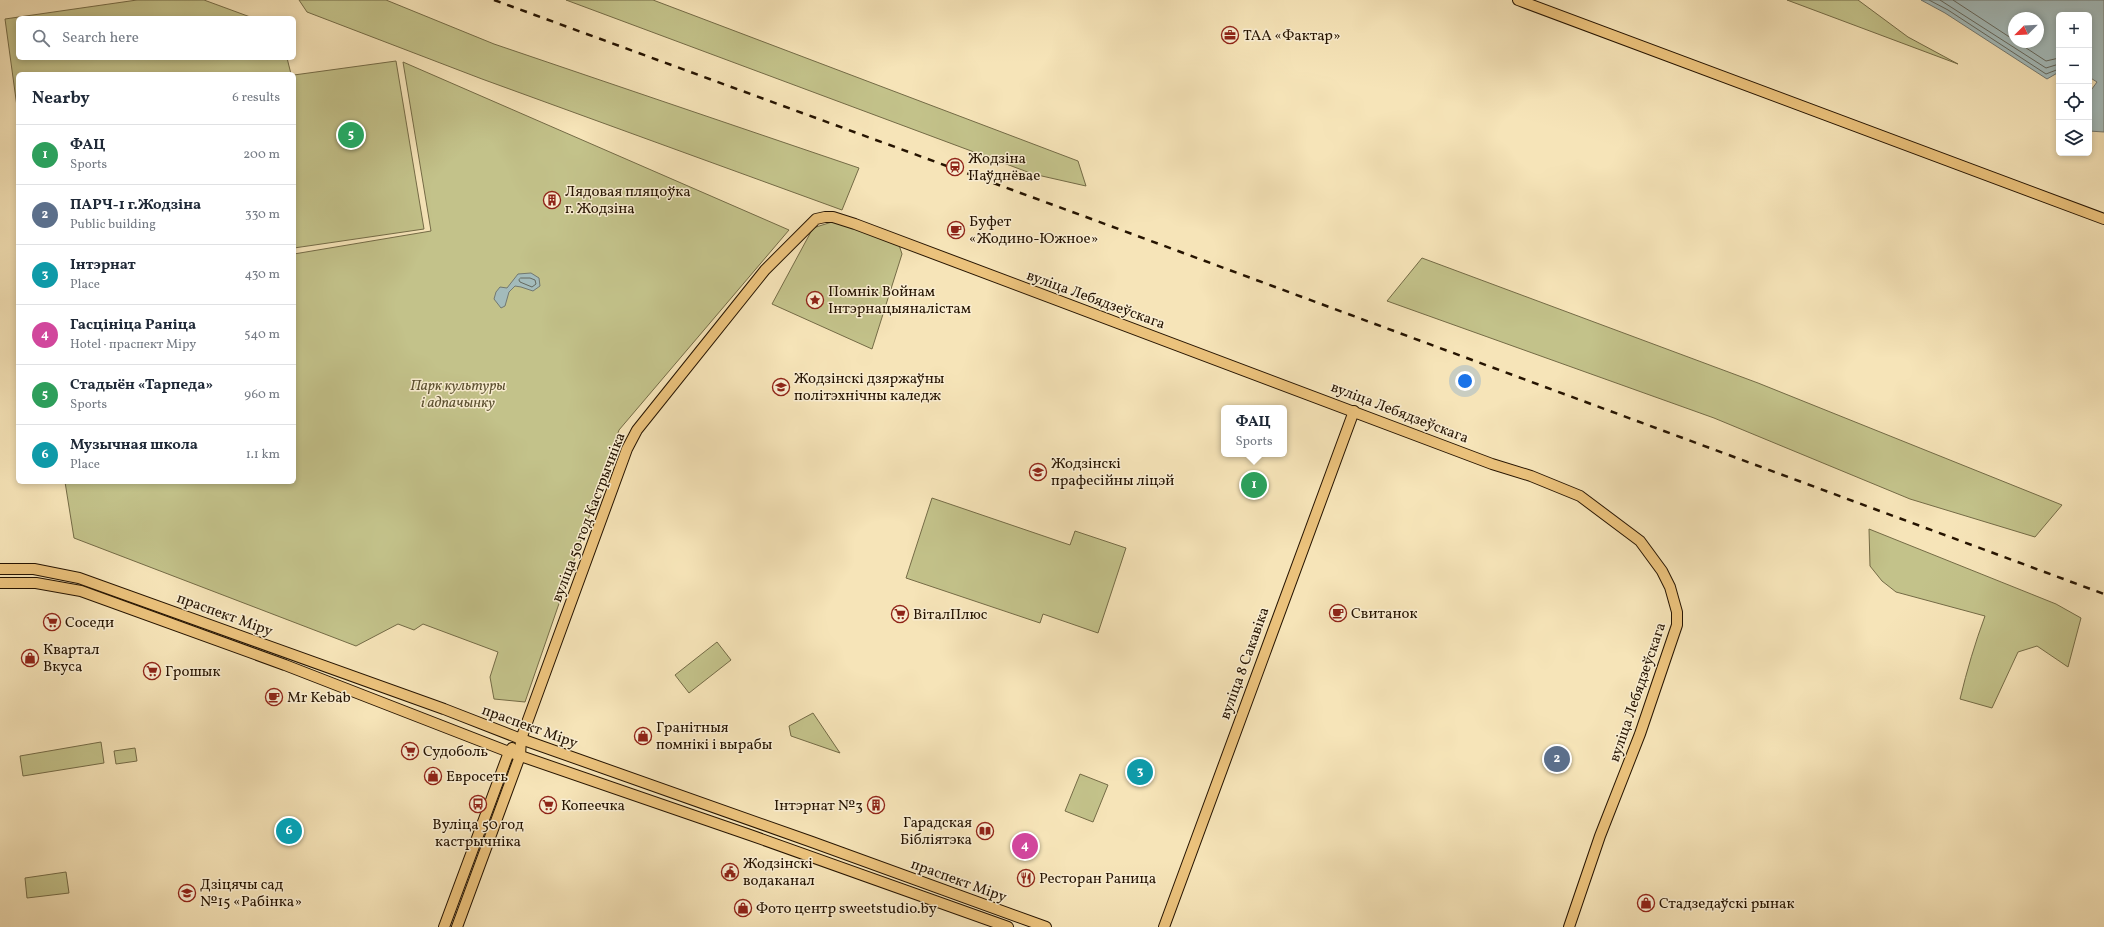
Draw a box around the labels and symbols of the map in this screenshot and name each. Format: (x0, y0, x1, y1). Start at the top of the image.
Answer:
north arrow (2008, 12, 2044, 48)
office icon: ТАА «Фактар» (1220, 25, 1240, 45)
place label: ТАА «Фактар» (1243, 26, 1341, 47)
pin: 5 (338, 120, 364, 150)
place label: Жодзіна Паўднёвае (968, 149, 1040, 187)
station icon: Жодзіна Паўднёвае (945, 157, 965, 177)
place label: Лядовая пляцоўка г. Жодзіна (565, 182, 691, 220)
building icon: Лядовая пляцоўка г. Жодзіна (542, 190, 562, 210)
place label: Буфет «Жодино-Южное» (969, 212, 1098, 250)
cafe icon: Буфет «Жодино-Южное» (946, 220, 966, 240)
street label: вуліца Лебядзеўскага (1023, 266, 1168, 335)
place label: Помнік Войнам Інтэрнацыяналістам (828, 282, 971, 320)
place icon: Помнік Войнам Інтэрнацыяналістам (805, 290, 825, 310)
place label: Жодзінскі дзяржаўны політэхнічны каледж (794, 369, 945, 407)
your location (1455, 371, 1475, 391)
park label: Парк культуры і адпачынку (410, 376, 506, 414)
school or university icon: Жодзінскі дзяржаўны політэхнічны каледж (771, 377, 791, 397)
street label: вуліца Лебядзеўскага (1327, 377, 1471, 449)
street label: вуліца 50 год Кастрычніка (547, 430, 632, 605)
place label: Жодзінскі прафесійны ліцэй (1051, 454, 1174, 492)
school or university icon: Жодзінскі прафесійны ліцэй (1028, 462, 1048, 482)
pin: 1 (1241, 470, 1267, 500)
street label: праспект Міру (173, 588, 275, 643)
cafe icon: Свитанок (1328, 603, 1348, 623)
supermarket icon: ВіталПлюс (890, 604, 910, 624)
street label: вуліца 8 Сакавіка (1215, 604, 1275, 723)
place label: Свитанок (1351, 604, 1418, 625)
place label: ВіталПлюс (913, 605, 988, 626)
supermarket icon: Соседи (42, 612, 62, 632)
place label: Соседи (65, 613, 114, 634)
street label: вуліца Лебядзеўскага (1605, 620, 1672, 765)
place label: Квартал Вкуса (43, 640, 100, 678)
shop icon: Квартал Вкуса (20, 648, 40, 668)
supermarket icon: Грошык (142, 661, 162, 681)
place label: Грошык (165, 662, 220, 683)
cafe icon: Mr Kebab (264, 687, 284, 707)
place label: Mr Kebab (287, 688, 351, 709)
street label: праспект Міру (478, 700, 580, 755)
place label: Гранітныя помнікі і вырабы (656, 718, 773, 756)
shop icon: Гранітныя помнікі і вырабы (633, 726, 653, 746)
supermarket icon: Судоболь (400, 741, 420, 761)
place label: Судоболь (423, 742, 488, 763)
pin: 2 (1544, 744, 1570, 774)
pin: 3 (1127, 757, 1153, 787)
shop icon: Евросеть (423, 766, 443, 786)
place label: Евросеть (446, 767, 508, 788)
bus stop icon: Вуліца 50 год кастрычніка (468, 794, 488, 814)
supermarket icon: Копеечка (538, 795, 558, 815)
building icon: Інтэрнат №3 (866, 795, 886, 815)
place label: Копеечка (561, 796, 625, 817)
place label: Інтэрнат №3 (774, 796, 863, 817)
place label: Гарадская Бібліятэка (900, 813, 972, 851)
place label: Вуліца 50 год кастрычніка (432, 815, 524, 853)
pin: 6 (276, 816, 302, 846)
library icon: Гарадская Бібліятэка (975, 821, 995, 841)
pin: 4 (1012, 831, 1038, 861)
place label: Жодзінскі водаканал (743, 854, 815, 892)
street label: праспект Міру (907, 854, 1009, 909)
public building icon: Жодзінскі водаканал (720, 862, 740, 882)
restaurant icon: Ресторан Раница (1016, 868, 1036, 888)
place label: Ресторан Раница (1039, 869, 1156, 890)
place label: Дзіцячы сад №15 «Рабінка» (200, 875, 302, 913)
school or university icon: Дзіцячы сад №15 «Рабінка» (177, 883, 197, 903)
shop icon: Стадзедаўскі рынак (1636, 893, 1656, 913)
place label: Стадзедаўскі рынак (1659, 894, 1795, 915)
shop icon: Фото центр sweetstudio.by (733, 898, 753, 918)
place label: Фото центр sweetstudio.by (756, 899, 937, 920)

